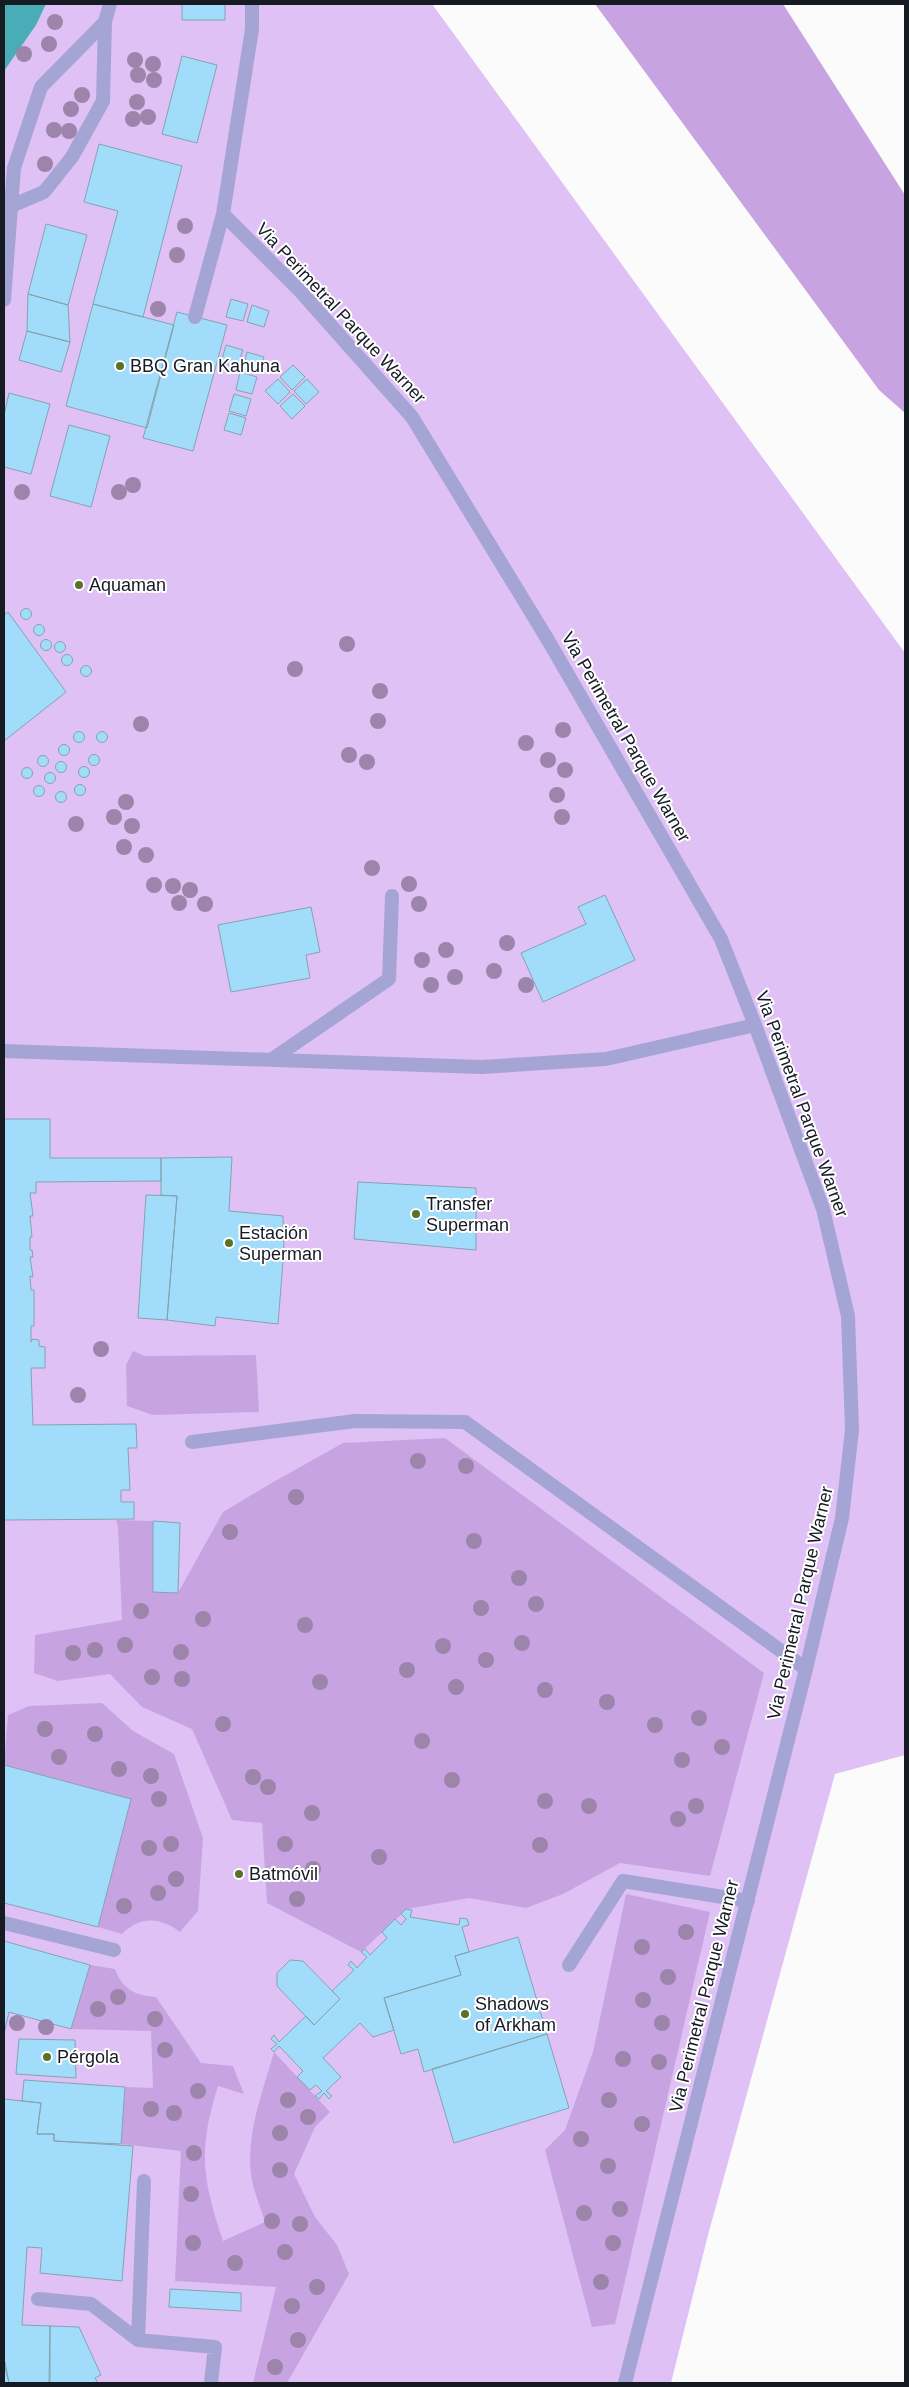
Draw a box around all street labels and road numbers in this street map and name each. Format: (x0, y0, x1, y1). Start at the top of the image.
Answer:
street label: Via Perimetral Parque Warner (252, 219, 430, 407)
street label: Via Perimetral Parque Warner (558, 628, 694, 846)
street label: Via Perimetral Parque Warner (752, 988, 852, 1220)
street label: Via Perimetral Parque Warner (763, 1484, 837, 1722)
street label: Via Perimetral Parque Warner (665, 1878, 743, 2114)

